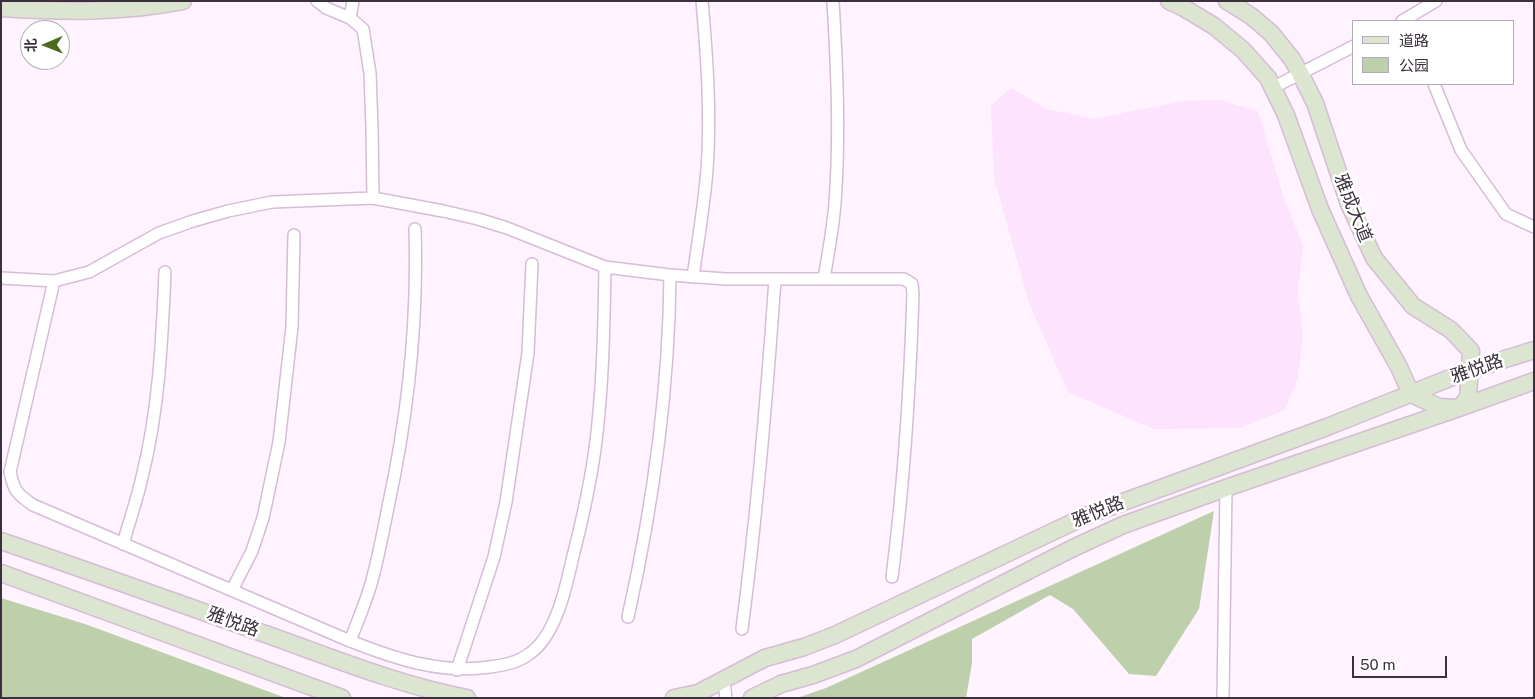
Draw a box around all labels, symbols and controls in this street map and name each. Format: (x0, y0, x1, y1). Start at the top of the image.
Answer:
north arrow (20, 20, 70, 70)
legend (1352, 20, 1515, 85)
text: 道路 (1399, 32, 1429, 49)
text: 北 (23, 38, 39, 52)
text: 公园 (1399, 57, 1429, 74)
street label: 雅成大道 (1330, 171, 1376, 245)
street label: 雅悦路 (1448, 350, 1506, 388)
street label: 雅悦路 (1069, 492, 1127, 532)
street label: 雅悦路 (204, 603, 262, 641)
scale bar (1355, 646, 1450, 678)
text: 50 m (1360, 656, 1395, 673)

